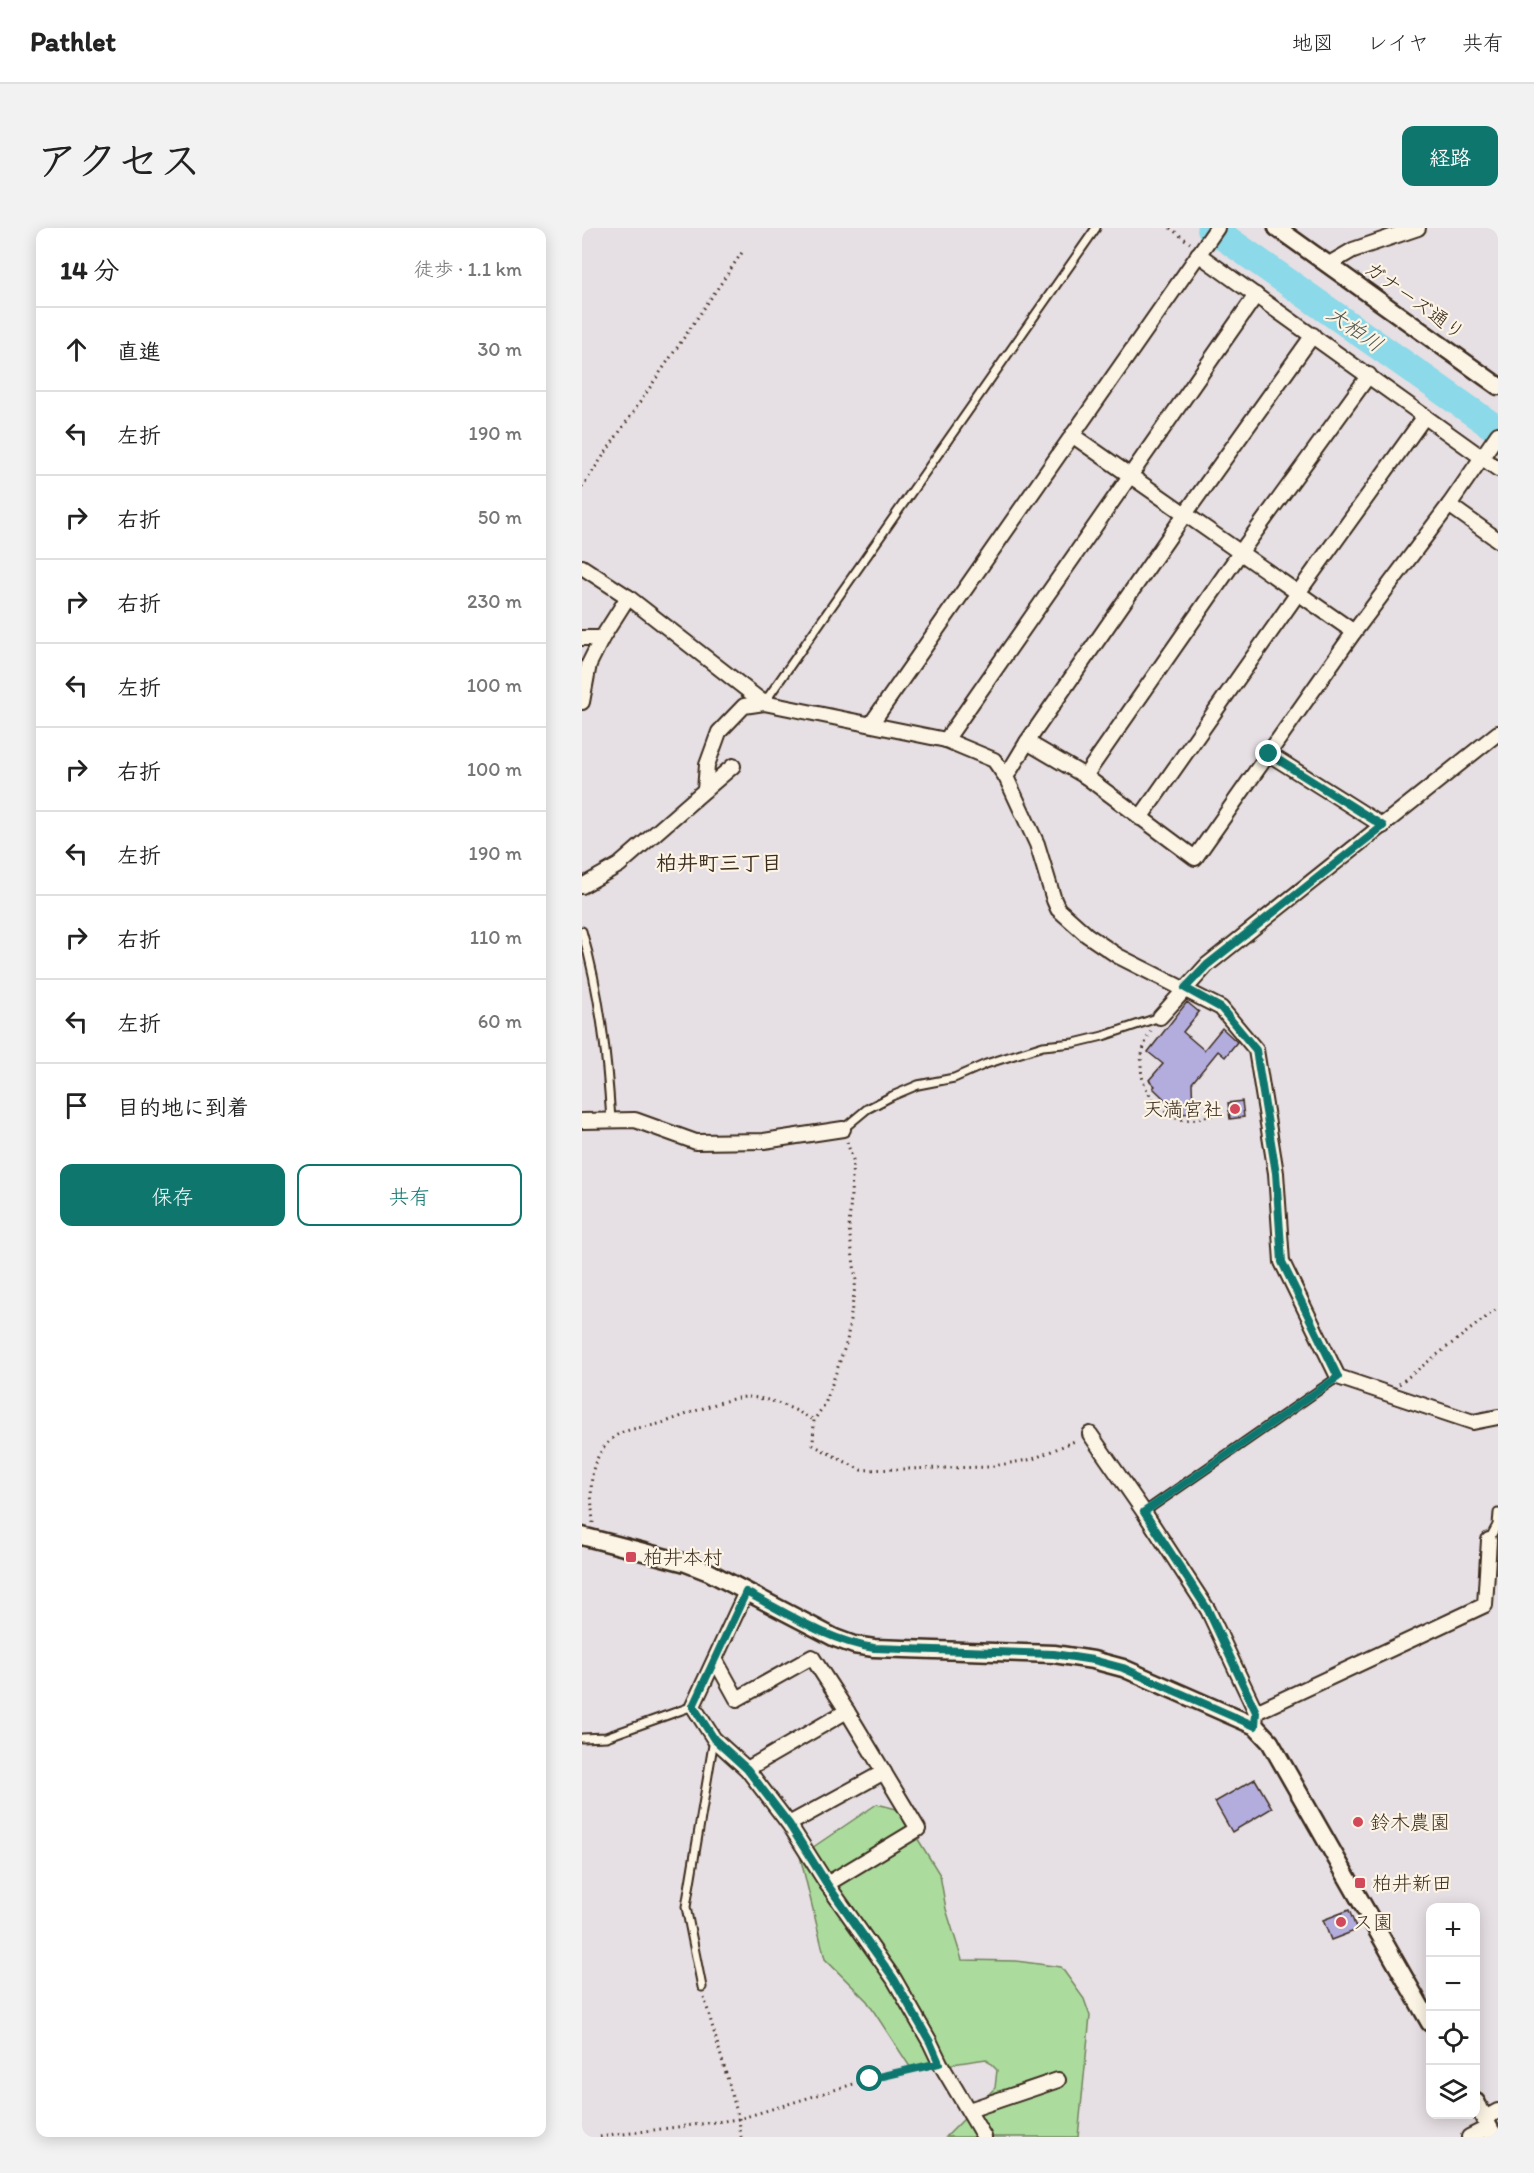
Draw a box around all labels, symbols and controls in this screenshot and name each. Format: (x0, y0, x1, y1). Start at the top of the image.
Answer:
text: Pathlet (30, 24, 116, 58)
text: 地図 (1292, 30, 1334, 55)
text: レイヤ (1367, 30, 1429, 55)
text: 共有 (1462, 30, 1504, 55)
button: 経路 (1402, 126, 1498, 186)
text: アクセス (36, 135, 201, 186)
text: 14 分 (60, 254, 120, 286)
street label: ガナーズ通り (1360, 255, 1470, 345)
text: 徒歩 · 1.1 km (414, 257, 522, 281)
water label: 大柏川 (1322, 300, 1388, 357)
icon: ahead (60, 333, 93, 366)
text: 30 m (477, 337, 522, 361)
text: 直進 (117, 338, 161, 365)
icon: left (60, 417, 93, 450)
text: 190 m (469, 421, 522, 445)
text: 左折 (117, 422, 161, 449)
icon: right (60, 501, 93, 534)
text: 50 m (478, 505, 522, 529)
text: 右折 (117, 506, 161, 533)
icon: right (60, 585, 93, 618)
text: 230 m (467, 589, 522, 613)
text: 右折 (117, 590, 161, 617)
icon: left (60, 669, 93, 702)
text: 100 m (467, 673, 522, 697)
text: 左折 (117, 674, 161, 701)
route end (1255, 740, 1281, 766)
icon: right (60, 753, 93, 786)
text: 100 m (467, 757, 522, 781)
text: 右折 (117, 758, 161, 785)
icon: left (60, 837, 93, 870)
text: 190 m (469, 841, 522, 865)
text: 左折 (117, 842, 161, 869)
district label: 柏井町三丁目 (656, 850, 782, 875)
icon: right (60, 921, 93, 954)
text: 110 m (470, 925, 522, 949)
text: 右折 (117, 926, 161, 953)
icon: left (60, 1005, 93, 1038)
text: 60 m (478, 1009, 522, 1033)
text: 左折 (117, 1010, 161, 1037)
icon: arrive (60, 1089, 93, 1122)
text: 目的地に到着 (117, 1094, 249, 1121)
place label: 天満宮社 (1143, 1097, 1223, 1121)
marker: 天満宮社 (1228, 1102, 1242, 1116)
button: 保存 (60, 1164, 285, 1226)
button: 共有 (297, 1164, 522, 1226)
place label: 柏井本村 (643, 1545, 723, 1569)
marker: 柏井本村 (624, 1550, 638, 1564)
place label: 鈴木農園 (1370, 1810, 1450, 1834)
marker: 鈴木農園 (1351, 1815, 1365, 1829)
place label: 柏井新田 (1372, 1871, 1452, 1895)
marker: 柏井新田 (1353, 1876, 1367, 1890)
map controls (1426, 1903, 1480, 2119)
button: + (1426, 1903, 1480, 1957)
place label: ス園 (1353, 1910, 1393, 1934)
marker: ス園 (1334, 1915, 1348, 1929)
button: − (1426, 1957, 1480, 2011)
button: locate (1426, 2011, 1480, 2065)
route start (856, 2065, 882, 2091)
button: layers (1426, 2065, 1480, 2119)

